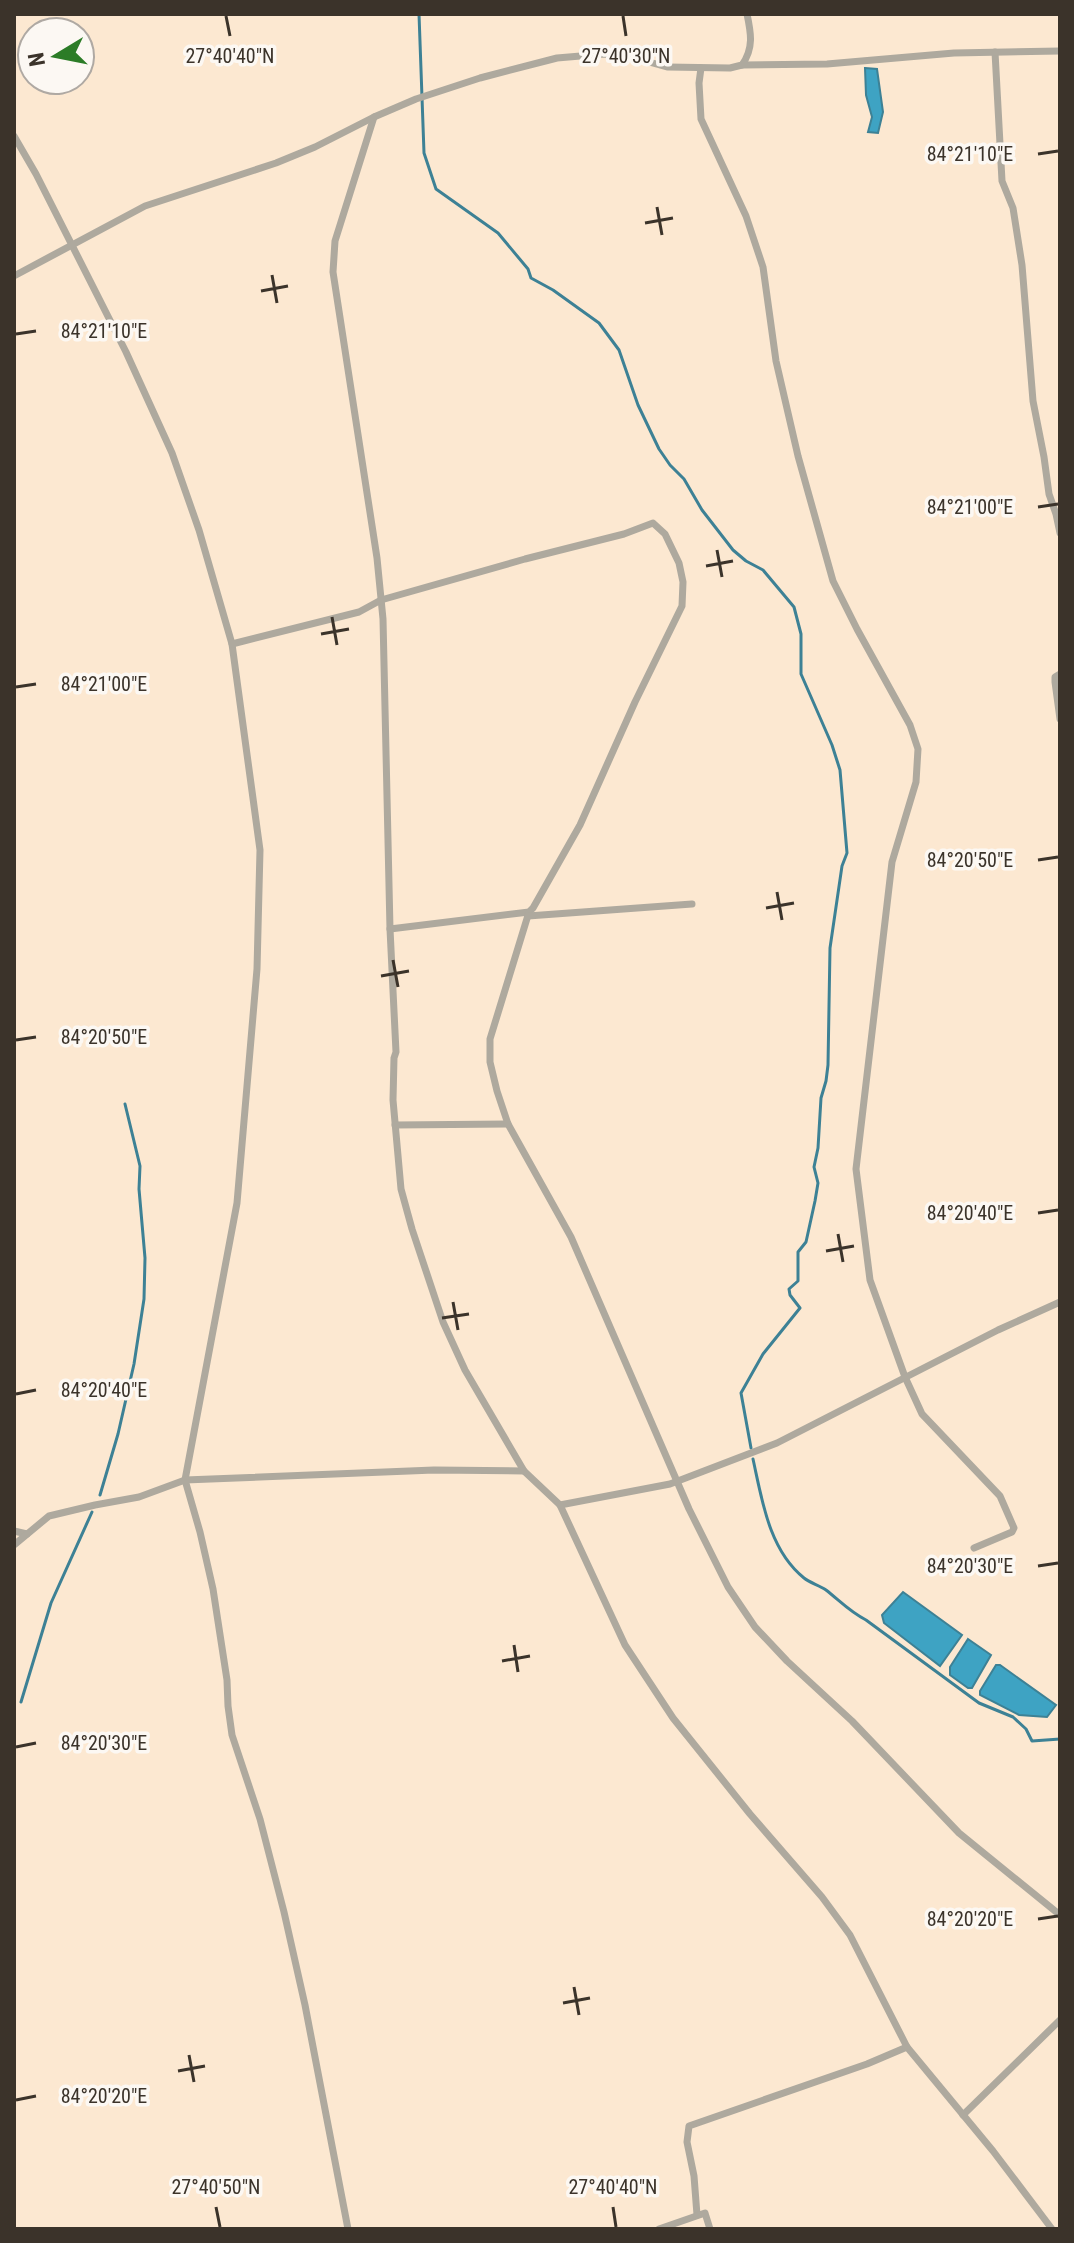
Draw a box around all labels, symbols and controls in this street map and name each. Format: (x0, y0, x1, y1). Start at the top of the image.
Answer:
north arrow (16, 16, 96, 96)
text: 27°40'40"N (185, 44, 275, 68)
text: 27°40'30"N (581, 44, 671, 68)
text: N (23, 51, 50, 68)
text: 84°21'10"E (927, 142, 1013, 166)
text: 84°21'10"E (61, 319, 147, 343)
text: 84°21'00"E (927, 495, 1013, 519)
text: 84°21'00"E (61, 672, 147, 696)
text: 84°20'50"E (927, 848, 1013, 872)
text: 84°20'50"E (61, 1025, 147, 1049)
text: 84°20'40"E (927, 1201, 1013, 1225)
text: 84°20'40"E (61, 1378, 147, 1402)
text: 84°20'30"E (927, 1554, 1013, 1578)
text: 84°20'30"E (61, 1731, 147, 1755)
text: 84°20'20"E (927, 1907, 1013, 1931)
text: 84°20'20"E (61, 2084, 147, 2108)
text: 27°40'50"N (171, 2175, 261, 2199)
text: 27°40'40"N (568, 2175, 658, 2199)

